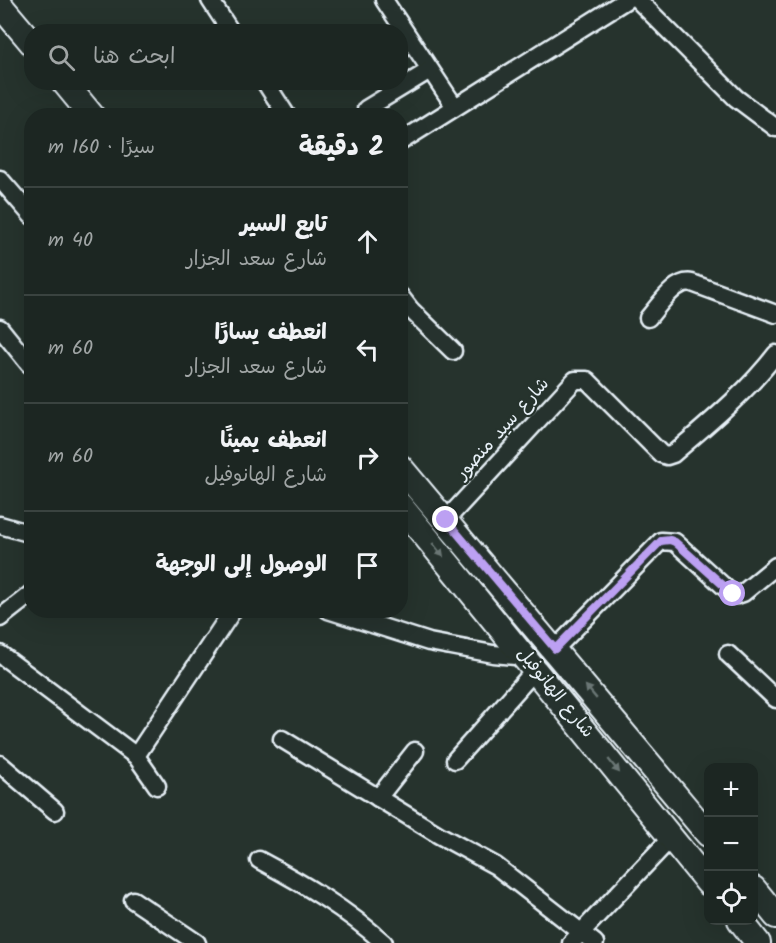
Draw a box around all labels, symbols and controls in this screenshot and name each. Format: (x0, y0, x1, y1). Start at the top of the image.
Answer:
search box (24, 24, 408, 90)
text: ابحث هنا (93, 40, 175, 75)
icon: search (45, 41, 78, 74)
text: 2 دقيقة (299, 127, 384, 169)
text: سيرًا · 160 m (48, 132, 155, 164)
text: تابع السير (240, 208, 327, 243)
text: 40 m (48, 225, 93, 257)
icon: ahead (351, 225, 384, 258)
text: شارع سعد الجزار (186, 244, 327, 276)
text: انعطف يسارًا (215, 316, 327, 351)
text: 60 m (48, 333, 93, 365)
icon: left (351, 333, 384, 366)
text: شارع سعد الجزار (186, 352, 327, 384)
street label: شارع سيد منصور (448, 371, 557, 488)
text: انعطف يمينًا (220, 424, 327, 459)
text: 60 m (48, 441, 93, 473)
icon: right (351, 441, 384, 474)
text: شارع الهانوفيل (205, 460, 327, 492)
route end (432, 506, 458, 532)
one-way arrow (431, 542, 444, 558)
text: الوصول إلى الوجهة (155, 548, 327, 583)
icon: arrive (351, 549, 384, 582)
route start (719, 580, 745, 606)
street label: شارع الهانوفيل (509, 641, 601, 745)
one-way arrow (584, 684, 597, 700)
one-way arrow (607, 758, 620, 774)
map controls (704, 763, 758, 925)
button: + (704, 763, 758, 817)
button: − (704, 817, 758, 871)
button: locate (704, 871, 758, 925)

